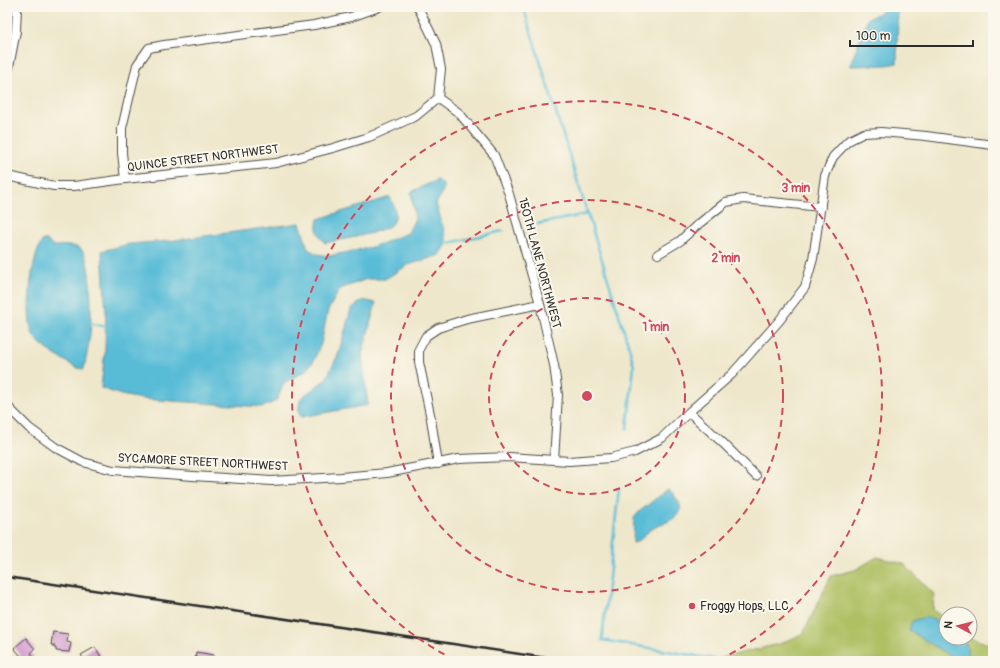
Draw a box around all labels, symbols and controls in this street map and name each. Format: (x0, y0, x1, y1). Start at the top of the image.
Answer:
scale bar (850, 22, 973, 48)
text: 100 m (856, 29, 891, 44)
street label: QUINCE STREET NORTHWEST (126, 142, 280, 175)
text: 3 min (782, 181, 811, 196)
street label: 150TH LANE NORTHWEST (515, 196, 564, 331)
text: 2 min (712, 251, 741, 266)
text: 1 min (643, 320, 670, 335)
centre of rings (580, 389, 594, 403)
street label: SYCAMORE STREET NORTHWEST (117, 451, 289, 474)
place label: Froggy Hops, LLC (700, 599, 789, 614)
marker: Froggy Hops, LLC (687, 601, 697, 611)
north arrow (938, 606, 978, 646)
text: N (942, 620, 956, 629)

